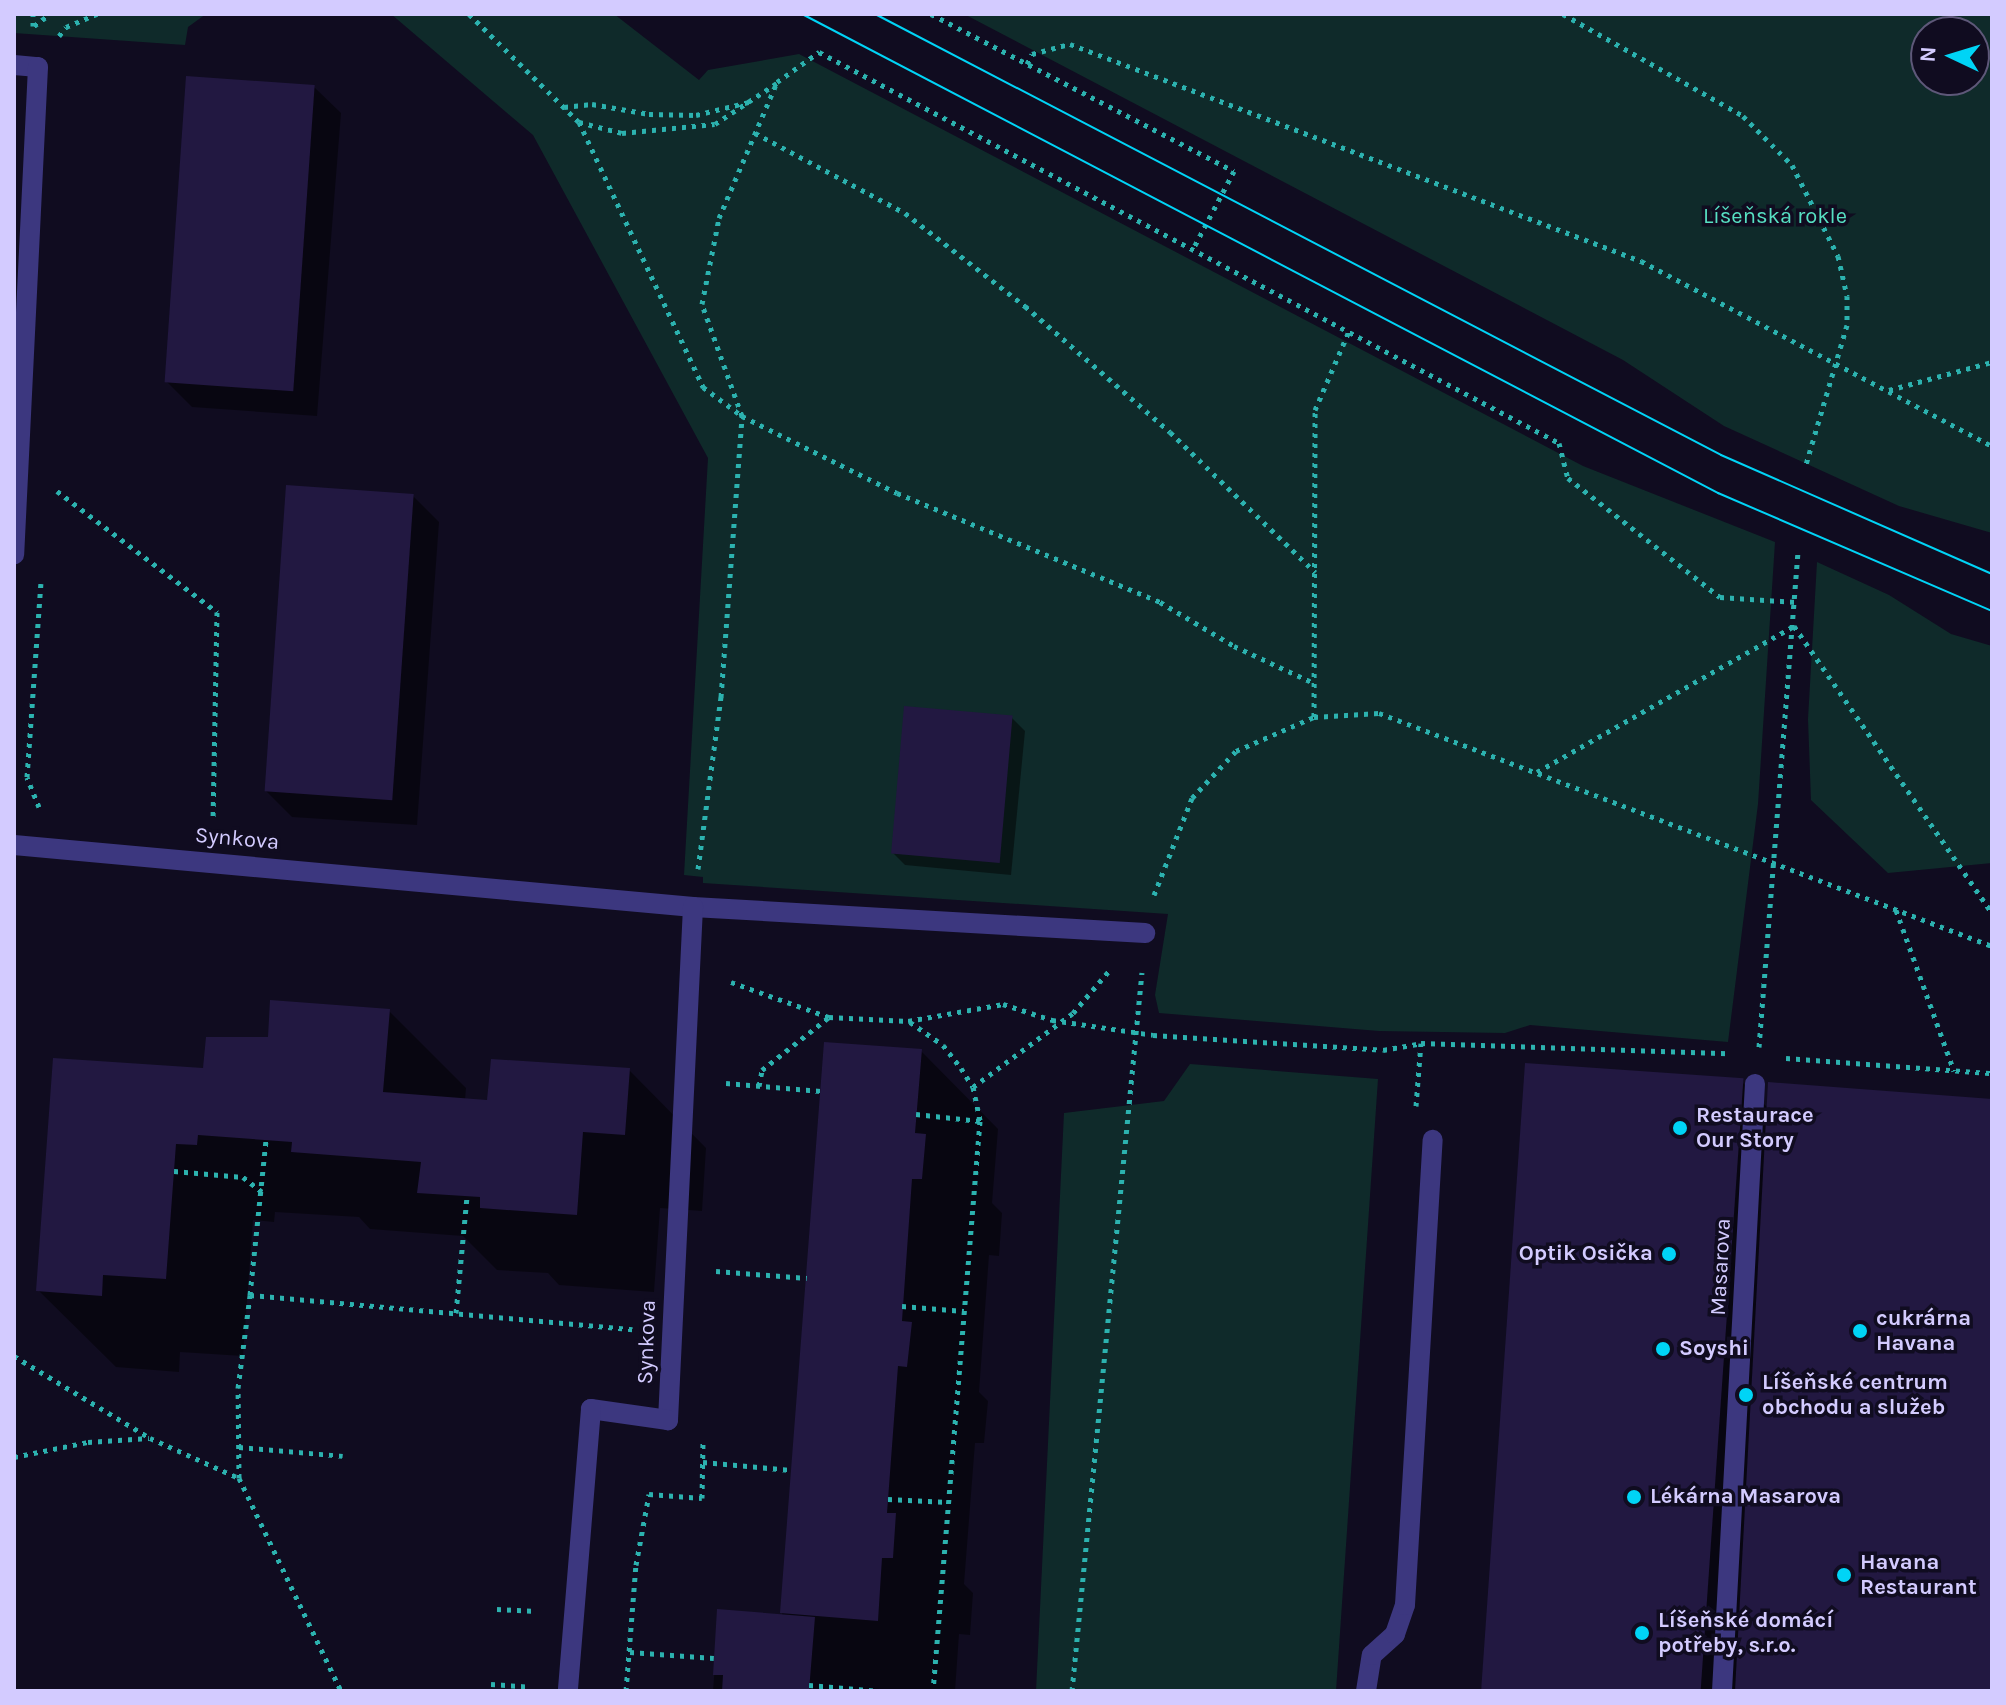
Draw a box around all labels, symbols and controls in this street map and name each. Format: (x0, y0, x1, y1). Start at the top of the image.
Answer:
north arrow (1910, 16, 1990, 96)
text: N (1915, 46, 1942, 63)
park label: Líšeňská rokle (1703, 204, 1847, 230)
street label: Synkova (194, 822, 280, 856)
place label: Restaurace Our Story (1696, 1102, 1814, 1154)
marker: Restaurace Our Story (1671, 1119, 1689, 1137)
street label: Masarova (1705, 1218, 1737, 1316)
place label: Optik Osička (1519, 1241, 1653, 1267)
marker: Optik Osička (1660, 1245, 1678, 1263)
street label: Synkova (632, 1299, 662, 1385)
place label: cukrárna Havana (1876, 1305, 1971, 1356)
marker: cukrárna Havana (1851, 1322, 1869, 1340)
place label: Soyshi (1679, 1336, 1749, 1362)
marker: Soyshi (1654, 1340, 1672, 1358)
place label: Líšeňské centrum obchodu a služeb (1762, 1369, 1948, 1420)
marker: Líšeňské centrum obchodu a služeb (1737, 1386, 1755, 1404)
place label: Lékárna Masarova (1650, 1484, 1841, 1510)
marker: Lékárna Masarova (1625, 1488, 1643, 1506)
place label: Havana Restaurant (1860, 1549, 1977, 1600)
marker: Havana Restaurant (1835, 1566, 1853, 1584)
place label: Líšeňské domácí potřeby, s.r.o. (1658, 1607, 1833, 1658)
marker: Líšeňské domácí potřeby, s.r.o. (1633, 1624, 1651, 1642)

